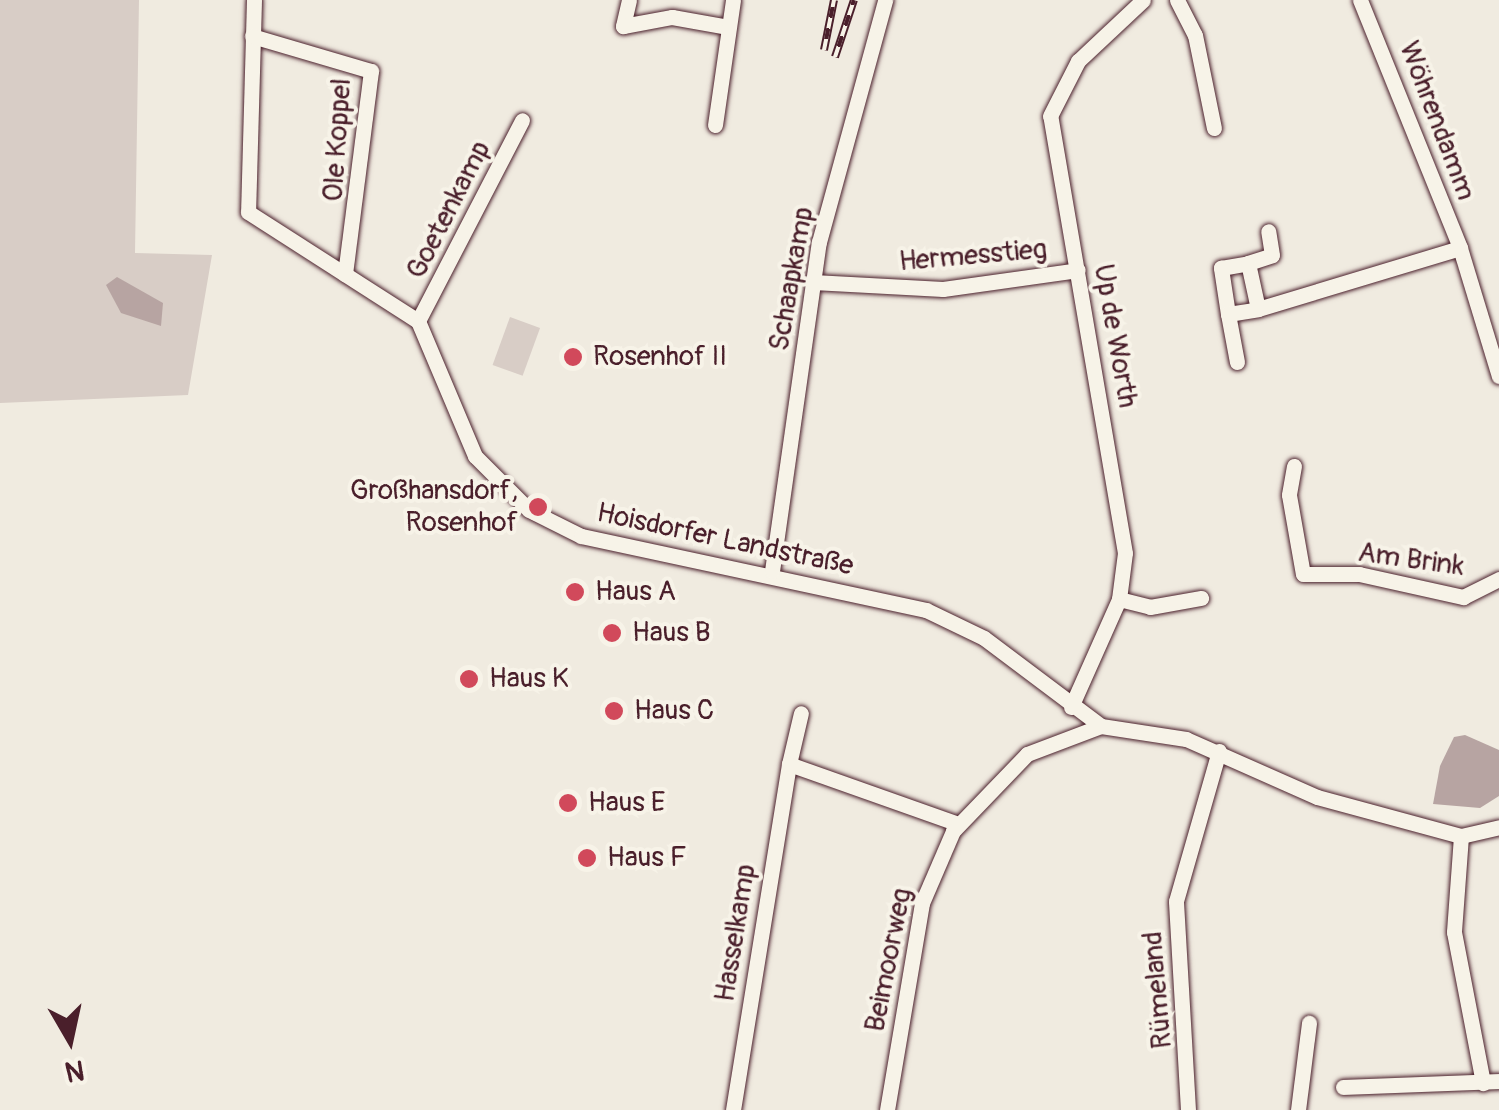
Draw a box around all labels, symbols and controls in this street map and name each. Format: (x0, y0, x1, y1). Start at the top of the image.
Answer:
street label: Wöhrendamm (1391, 37, 1483, 205)
street label: Ole Koppel (317, 77, 359, 203)
street label: Goetenkamp (400, 135, 498, 285)
street label: Schaapkamp (763, 204, 821, 354)
street label: Hermesstieg (898, 233, 1048, 279)
street label: Up de Worth (1086, 262, 1144, 410)
place label: Rosenhof II (593, 340, 727, 374)
marker: Rosenhof II (562, 346, 584, 368)
place label: Großhansdorf, Rosenhof (350, 474, 518, 540)
marker: Großhansdorf, Rosenhof (527, 496, 549, 518)
street label: Hoisdorfer Landstraße (594, 496, 856, 584)
street label: Am Brink (1356, 536, 1466, 584)
place label: Haus A (595, 575, 676, 609)
marker: Haus A (564, 581, 586, 603)
place label: Haus B (632, 616, 711, 650)
marker: Haus B (601, 622, 623, 644)
place label: Haus K (489, 662, 569, 696)
marker: Haus K (458, 668, 480, 690)
place label: Haus C (634, 694, 714, 728)
marker: Haus C (603, 700, 625, 722)
place label: Haus E (588, 786, 665, 820)
marker: Haus E (557, 792, 579, 814)
place label: Haus F (607, 841, 687, 875)
marker: Haus F (576, 847, 598, 869)
street label: Hasselkamp (709, 862, 763, 1004)
street label: Beimoorweg (859, 885, 919, 1035)
street label: Rümeland (1136, 930, 1180, 1050)
north arrow (20, 990, 120, 1090)
text: N (63, 1051, 87, 1089)

